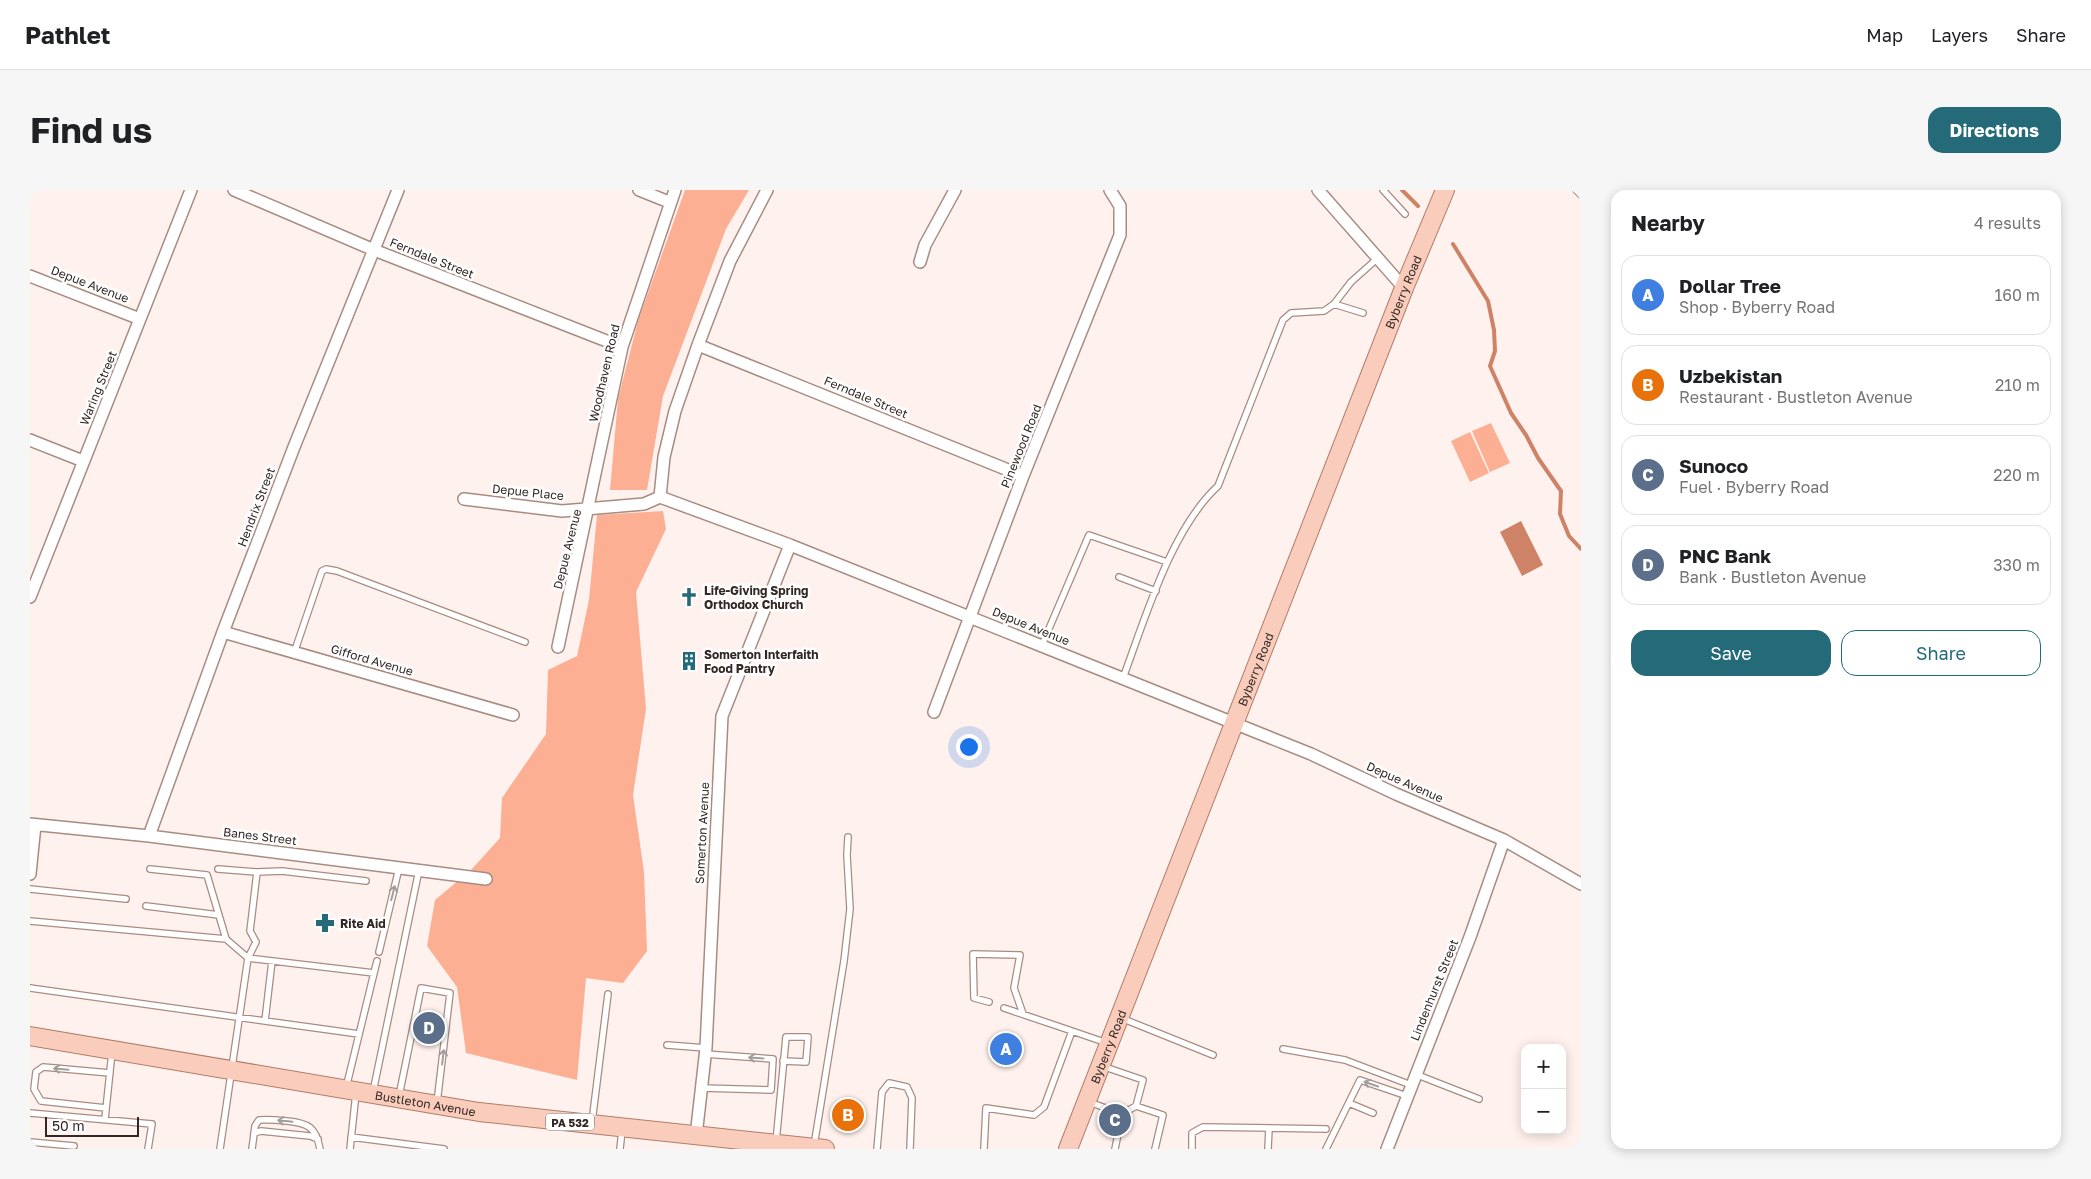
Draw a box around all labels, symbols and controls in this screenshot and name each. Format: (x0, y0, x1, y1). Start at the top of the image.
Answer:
text: Pathlet (25, 20, 110, 49)
text: Map (1866, 24, 1903, 46)
text: Layers (1931, 24, 1988, 46)
text: Share (2016, 24, 2066, 46)
button: Directions (1928, 107, 2061, 153)
text: Find us (30, 109, 152, 151)
text: Nearby (1631, 210, 1705, 236)
text: 4 results (1974, 213, 2041, 233)
street label: Ferndale Street (388, 234, 476, 282)
street label: Byberry Road (1381, 253, 1424, 331)
street label: Depue Avenue (49, 262, 131, 306)
text: Dollar Tree (1679, 274, 1781, 297)
text: A (1642, 285, 1654, 305)
text: 160 m (1994, 285, 2040, 305)
text: Shop · Byberry Road (1679, 297, 1835, 317)
street label: Woodhaven Road (585, 323, 623, 423)
street label: Waring Street (76, 348, 120, 427)
text: Uzbekistan (1679, 364, 1782, 387)
street label: Ferndale Street (822, 373, 910, 421)
text: B (1642, 375, 1654, 395)
text: 210 m (1995, 375, 2040, 395)
text: Restaurant · Bustleton Avenue (1679, 387, 1912, 407)
street label: Pinewood Road (997, 402, 1045, 490)
text: Sunoco (1679, 454, 1748, 477)
street label: Hendrix Street (234, 465, 278, 549)
text: C (1642, 465, 1654, 485)
text: 220 m (1993, 465, 2040, 485)
text: Fuel · Byberry Road (1679, 477, 1829, 497)
street label: Depue Place (491, 481, 565, 503)
street label: Depue Avenue (550, 507, 584, 591)
text: PNC Bank (1679, 544, 1771, 567)
text: D (1642, 555, 1654, 575)
text: 330 m (1993, 555, 2040, 575)
text: Bank · Bustleton Avenue (1679, 567, 1866, 587)
place label: Life-Giving Spring Orthodox Church (704, 583, 808, 612)
church icon: Life-Giving Spring Orthodox Church (678, 586, 700, 608)
street label: Depue Avenue (990, 604, 1072, 648)
street label: Byberry Road (1234, 630, 1276, 708)
button: Save (1631, 630, 1831, 676)
button: Share (1841, 630, 2041, 676)
street label: Gifford Avenue (329, 641, 415, 679)
place label: Somerton Interfaith Food Pantry (704, 647, 819, 676)
building icon: Somerton Interfaith Food Pantry (678, 650, 700, 672)
your location (956, 734, 982, 760)
street label: Depue Avenue (1364, 758, 1446, 806)
street label: Somerton Avenue (692, 782, 712, 884)
street label: Banes Street (222, 824, 298, 848)
one-way arrow (389, 885, 398, 901)
pharmacy icon: Rite Aid (314, 912, 336, 934)
place label: Rite Aid (340, 916, 386, 931)
street label: Lindenhurst Street (1407, 937, 1461, 1043)
street label: Byberry Road (1087, 1008, 1129, 1086)
pin: D (413, 1009, 445, 1047)
pin: A (990, 1030, 1022, 1068)
map controls (1521, 1044, 1566, 1134)
button: + (1521, 1044, 1566, 1089)
one-way arrow (438, 1049, 448, 1065)
one-way arrow (748, 1053, 764, 1062)
one-way arrow (54, 1064, 70, 1074)
one-way arrow (1363, 1078, 1379, 1088)
street label: Bustleton Avenue (374, 1087, 477, 1119)
button: − (1521, 1089, 1566, 1134)
pin: B (832, 1096, 864, 1134)
pin: C (1099, 1101, 1131, 1139)
scale bar (45, 1114, 139, 1137)
road number: PA 532 (546, 1114, 594, 1130)
one-way arrow (278, 1116, 294, 1126)
text: 50 m (52, 1117, 85, 1134)

